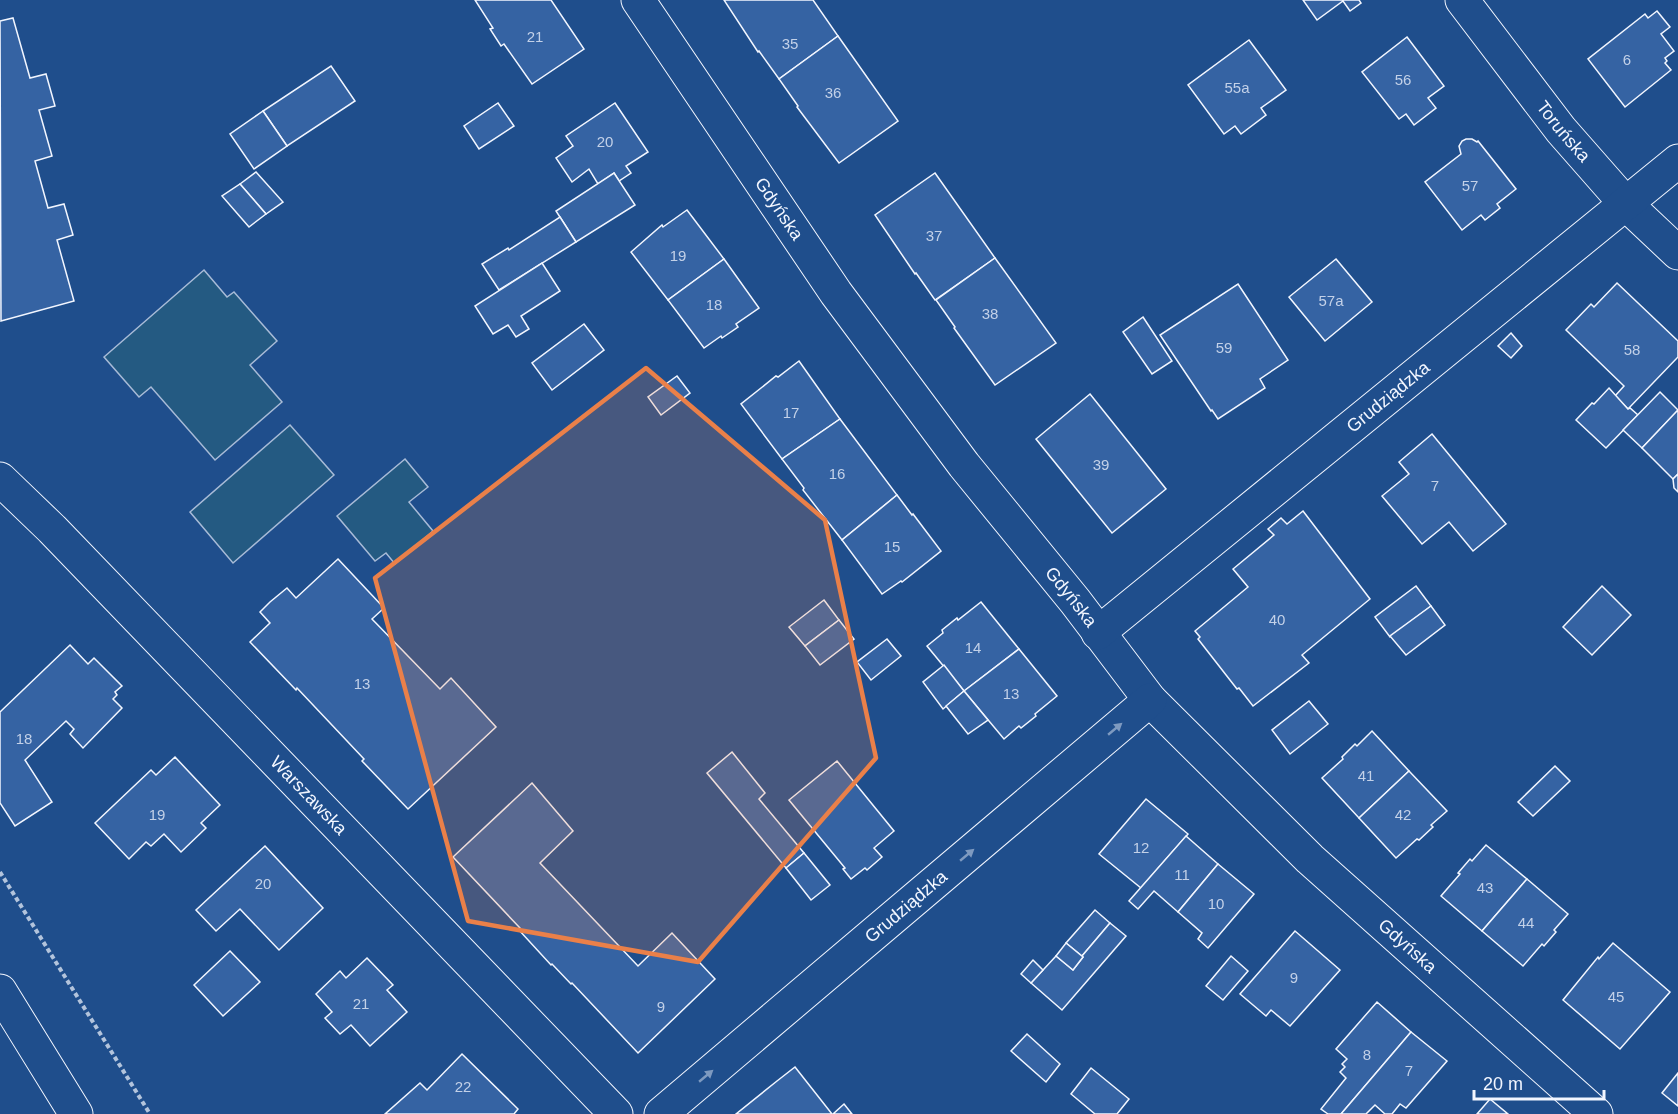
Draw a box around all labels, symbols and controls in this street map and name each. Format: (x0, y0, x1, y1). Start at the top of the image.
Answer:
house number: 21 (527, 28, 543, 45)
house number: 35 (782, 35, 798, 52)
house number: 6 (1623, 51, 1631, 68)
house number: 56 (1395, 71, 1411, 88)
house number: 55a (1224, 79, 1250, 96)
house number: 36 (825, 84, 841, 101)
street label: Toruńska (1532, 97, 1595, 167)
house number: 20 (597, 133, 613, 150)
street label: Gdyńska (751, 174, 808, 245)
house number: 57 (1462, 177, 1478, 194)
house number: 37 (926, 227, 942, 244)
house number: 19 (670, 247, 686, 264)
house number: 57a (1318, 292, 1344, 309)
house number: 18 (706, 296, 722, 313)
house number: 38 (982, 305, 998, 322)
house number: 59 (1216, 339, 1232, 356)
house number: 58 (1624, 341, 1640, 358)
street label: Grudziądzka (1343, 357, 1434, 437)
house number: 17 (783, 404, 799, 421)
house number: 39 (1093, 456, 1109, 473)
house number: 16 (829, 465, 845, 482)
house number: 7 (1431, 477, 1439, 494)
house number: 15 (884, 538, 900, 555)
street label: Gdyńska (1041, 563, 1102, 632)
house number: 40 (1269, 611, 1285, 628)
house number: 14 (965, 639, 981, 656)
house number: 13 (354, 675, 370, 692)
house number: 13 (1003, 685, 1019, 702)
one-way arrow (1107, 723, 1122, 736)
house number: 18 (16, 730, 32, 747)
street label: Warszawska (266, 752, 352, 839)
house number: 41 (1358, 767, 1374, 784)
house number: 19 (149, 806, 165, 823)
house number: 42 (1395, 806, 1411, 823)
house number: 12 (1133, 839, 1149, 856)
one-way arrow (959, 849, 974, 862)
street label: Grudziądzka (861, 866, 952, 947)
house number: 11 (1174, 866, 1190, 883)
house number: 20 (255, 875, 271, 892)
house number: 43 (1477, 879, 1493, 896)
house number: 10 (1208, 895, 1224, 912)
house number: 44 (1518, 914, 1534, 931)
street label: Gdyńska (1374, 915, 1441, 978)
house number: 9 (1290, 969, 1298, 986)
house number: 45 (1608, 988, 1624, 1005)
house number: 21 (353, 995, 369, 1012)
house number: 9 (657, 998, 665, 1015)
house number: 8 (1363, 1046, 1371, 1063)
house number: 7 (1405, 1062, 1413, 1079)
scale bar (1474, 1063, 1604, 1101)
one-way arrow (698, 1070, 713, 1083)
text: 20 m (1483, 1074, 1523, 1094)
house number: 22 (455, 1078, 471, 1095)

